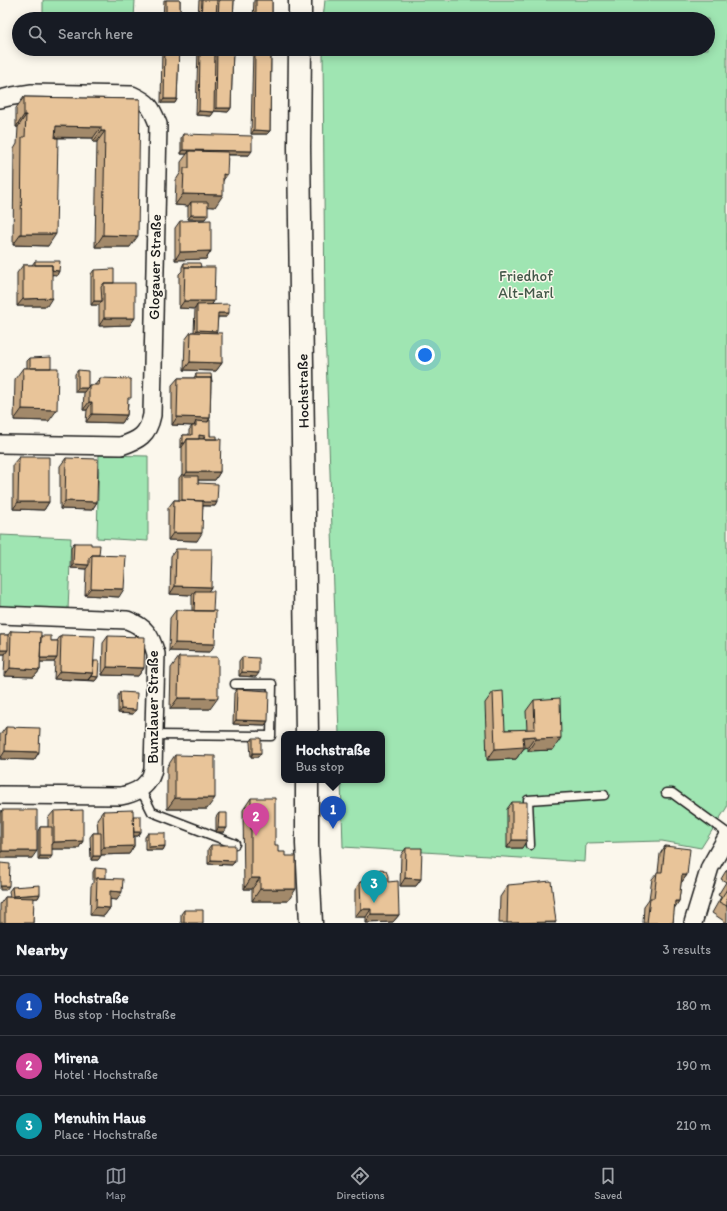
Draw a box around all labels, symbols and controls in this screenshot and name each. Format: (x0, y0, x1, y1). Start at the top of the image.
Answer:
search box (12, 12, 715, 56)
icon: search (26, 23, 48, 45)
text: Search here (58, 25, 133, 43)
street label: Glogauer Straße (145, 214, 165, 320)
park label: Friedhof Alt-Marl (498, 267, 554, 302)
your location (415, 345, 435, 365)
street label: Hochstraße (293, 354, 313, 428)
street label: Bunzlauer Straße (144, 650, 162, 764)
popup (281, 731, 385, 783)
text: Hochstraße (296, 741, 370, 759)
text: Bus stop (296, 759, 344, 774)
pin: 1 (320, 796, 346, 829)
pin: 2 (243, 803, 269, 836)
pin: 3 (361, 870, 387, 903)
text: Nearby (16, 939, 68, 959)
text: 3 results (662, 942, 711, 957)
text: Hochstraße (54, 989, 129, 1007)
text: 1 (26, 998, 32, 1013)
text: 180 m (676, 998, 711, 1013)
text: Bus stop · Hochstraße (54, 1007, 176, 1022)
text: Mirena (54, 1049, 99, 1067)
text: 2 (26, 1058, 32, 1073)
text: 190 m (676, 1058, 711, 1073)
text: Hotel · Hochstraße (54, 1067, 158, 1082)
text: Menuhin Haus (54, 1109, 146, 1127)
text: 3 (25, 1118, 33, 1133)
text: 210 m (676, 1118, 711, 1133)
text: Place · Hochstraße (54, 1127, 158, 1142)
tab: Map (105, 1165, 127, 1202)
tab: Directions (336, 1165, 385, 1202)
tab: Saved (594, 1165, 622, 1202)

